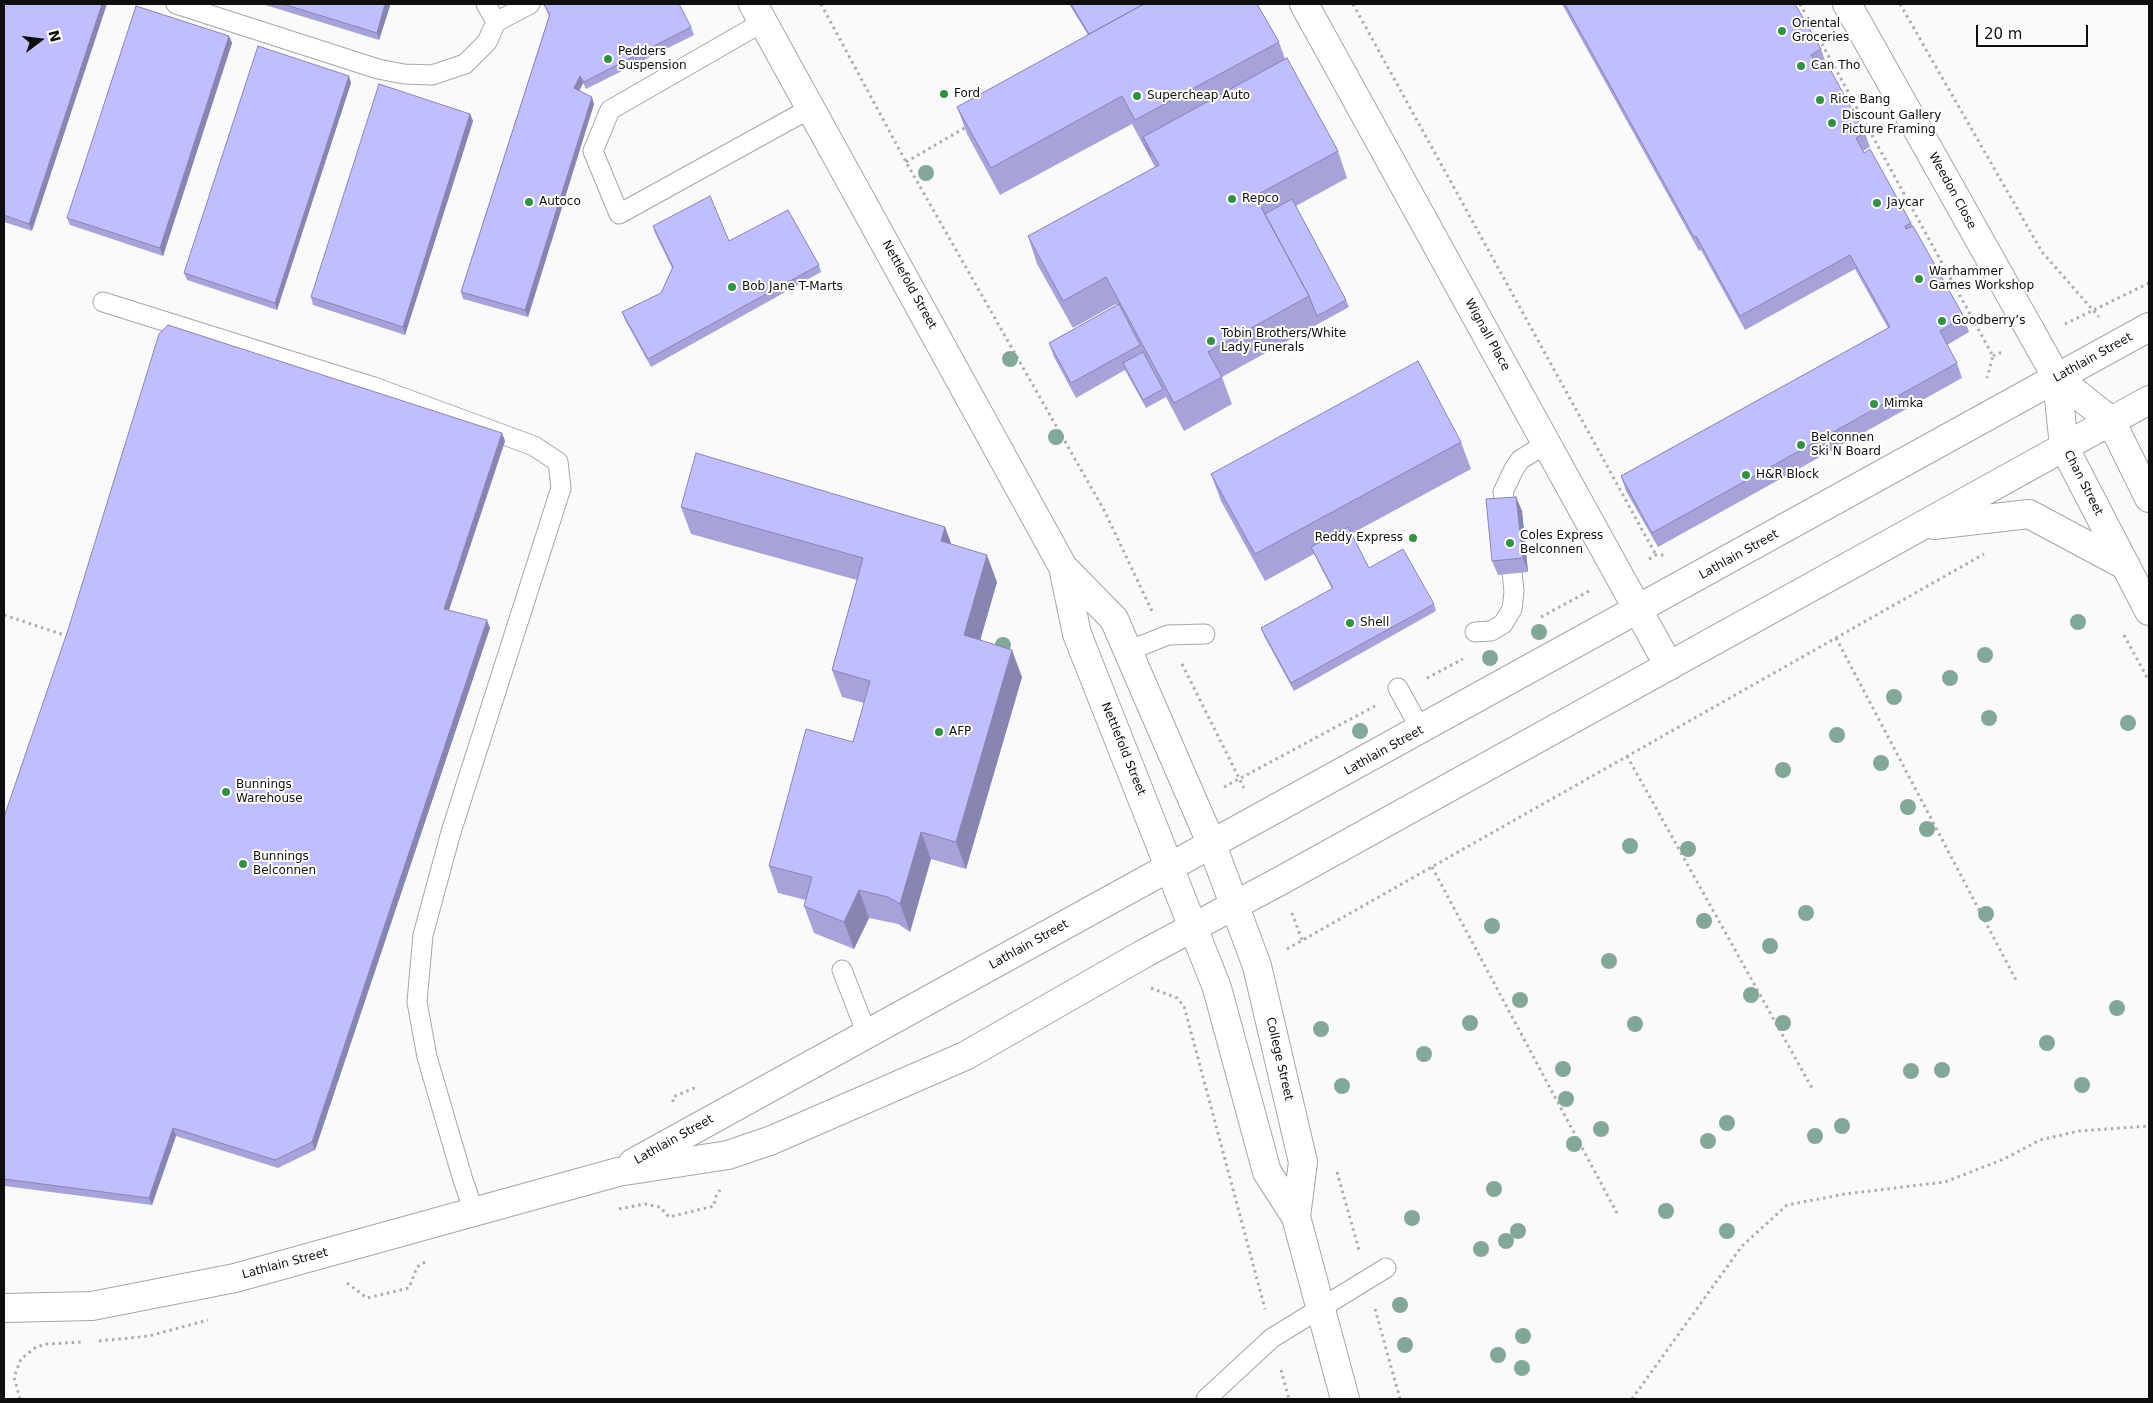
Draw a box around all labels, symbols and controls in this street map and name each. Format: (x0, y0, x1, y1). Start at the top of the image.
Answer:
north arrow (15, 15, 65, 65)
scale bar (1978, 15, 2090, 47)
place label: Oriental Groceries (1792, 17, 1849, 45)
marker: Oriental Groceries (1776, 25, 1788, 37)
text: 20 m (1984, 25, 2022, 43)
text: N (45, 28, 64, 44)
place label: Pedders Suspension (618, 45, 687, 73)
marker: Pedders Suspension (602, 53, 614, 65)
place label: Can Tho (1811, 59, 1860, 73)
marker: Can Tho (1795, 60, 1807, 72)
place label: Ford (954, 87, 980, 101)
marker: Ford (938, 88, 950, 100)
place label: Supercheap Auto (1147, 89, 1250, 103)
marker: Supercheap Auto (1131, 90, 1143, 102)
place label: Rice Bang (1830, 93, 1890, 107)
marker: Rice Bang (1814, 94, 1826, 106)
place label: Discount Gallery Picture Framing (1842, 109, 1941, 137)
marker: Discount Gallery Picture Framing (1826, 117, 1838, 129)
street label: Weedon Close (1925, 150, 1979, 232)
place label: Repco (1242, 192, 1279, 206)
marker: Repco (1226, 193, 1238, 205)
place label: Autoco (539, 195, 581, 209)
marker: Autoco (523, 196, 535, 208)
place label: Jaycar (1887, 196, 1924, 210)
marker: Jaycar (1871, 197, 1883, 209)
street label: Nettlefold Street (879, 238, 939, 332)
place label: Warhammer Games Workshop (1929, 265, 2034, 293)
marker: Warhammer Games Workshop (1913, 273, 1925, 285)
place label: Bob Jane T-Marts (742, 280, 843, 294)
marker: Bob Jane T-Marts (726, 281, 738, 293)
street label: Wignall Place (1461, 297, 1513, 373)
place label: Goodberry’s (1952, 314, 2025, 328)
marker: Goodberry’s (1936, 315, 1948, 327)
place label: Tobin Brothers/White Lady Funerals (1221, 327, 1346, 355)
street label: Lathlain Street (2051, 330, 2135, 386)
marker: Tobin Brothers/White Lady Funerals (1205, 335, 1217, 347)
place label: Mimka (1884, 397, 1923, 411)
marker: Mimka (1868, 398, 1880, 410)
place label: Belconnen Ski N Board (1811, 431, 1881, 459)
marker: Belconnen Ski N Board (1795, 439, 1807, 451)
street label: Chan Street (2060, 448, 2106, 518)
place label: H&R Block (1756, 468, 1819, 482)
marker: H&R Block (1740, 469, 1752, 481)
street label: Lathlain Street (1697, 527, 1781, 583)
place label: Coles Express Belconnen (1520, 529, 1603, 557)
place label: Reddy Express (1315, 531, 1403, 545)
marker: Reddy Express (1407, 532, 1419, 544)
marker: Coles Express Belconnen (1504, 537, 1516, 549)
place label: Shell (1360, 616, 1389, 630)
marker: Shell (1344, 617, 1356, 629)
street label: Nettlefold Street (1098, 700, 1148, 798)
street label: Lathlain Street (1342, 723, 1426, 779)
place label: AFP (949, 725, 971, 739)
marker: AFP (933, 726, 945, 738)
place label: Bunnings Warehouse (236, 778, 303, 806)
marker: Bunnings Warehouse (220, 786, 232, 798)
place label: Bunnings Belconnen (253, 850, 316, 878)
marker: Bunnings Belconnen (237, 858, 249, 870)
street label: Lathlain Street (987, 917, 1071, 973)
street label: College Street (1262, 1016, 1296, 1102)
street label: Lathlain Street (632, 1112, 716, 1168)
street label: Lathlain Street (241, 1246, 329, 1282)

